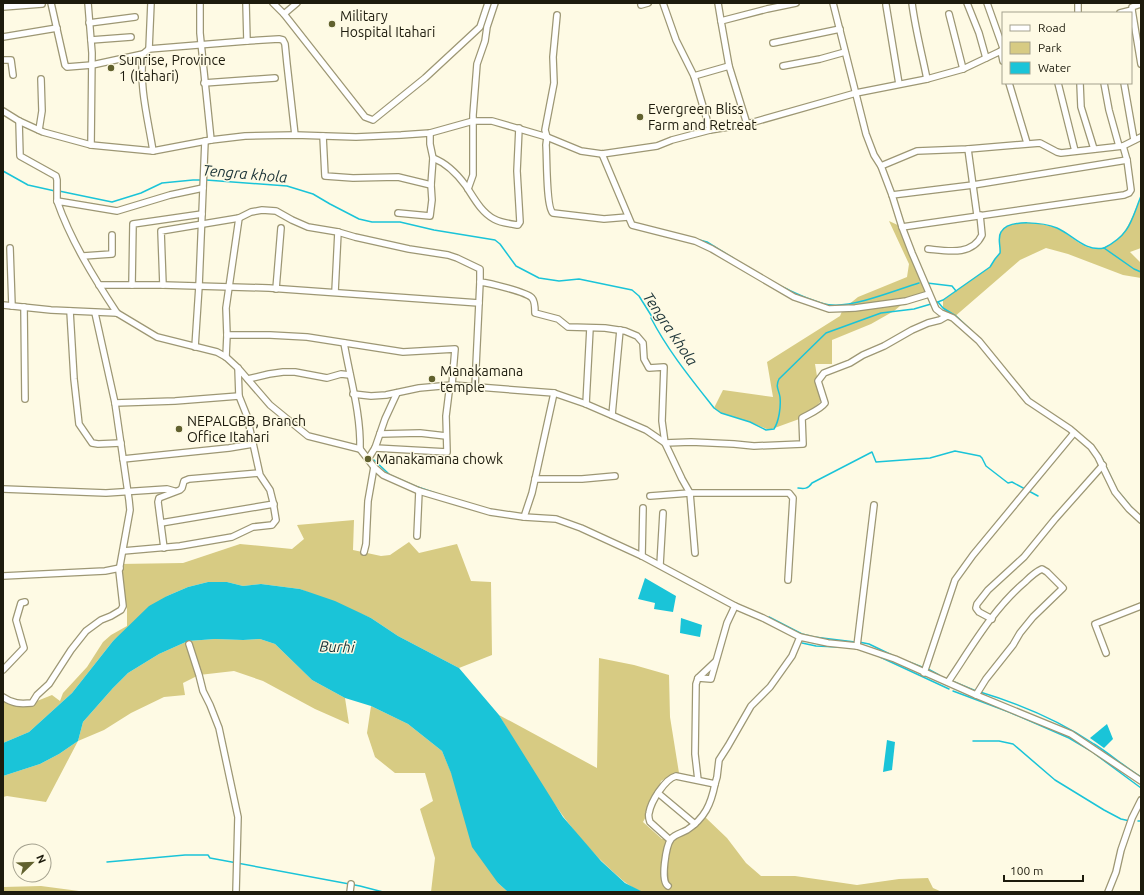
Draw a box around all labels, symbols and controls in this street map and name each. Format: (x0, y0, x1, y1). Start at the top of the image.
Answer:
place label: Military Hospital Itahari (340, 8, 435, 40)
legend (1002, 12, 1132, 84)
marker: Military Hospital Itahari (327, 19, 337, 29)
text: Road (1038, 21, 1066, 34)
text: Park (1038, 41, 1062, 54)
place label: Sunrise, Province 1 (Itahari) (119, 52, 226, 84)
text: Water (1038, 61, 1071, 74)
marker: Sunrise, Province 1 (Itahari) (106, 63, 116, 73)
place label: Evergreen Bliss Farm and Retreat (648, 101, 757, 133)
marker: Evergreen Bliss Farm and Retreat (635, 112, 645, 122)
water label: Tengra khola (202, 161, 288, 186)
water label: Tengra khola (640, 289, 701, 369)
place label: Manakamana temple (440, 363, 523, 395)
marker: Manakamana temple (427, 374, 437, 384)
place label: NEPALGBB, Branch Office Itahari (187, 413, 306, 445)
marker: NEPALGBB, Branch Office Itahari (174, 424, 184, 434)
place label: Manakamana chowk (376, 451, 503, 467)
marker: Manakamana chowk (363, 454, 373, 464)
water label: Burhi (319, 637, 356, 656)
north arrow (12, 843, 52, 883)
text: N (34, 853, 48, 865)
scale bar (1004, 857, 1083, 883)
text: 100 m (1010, 864, 1043, 877)

